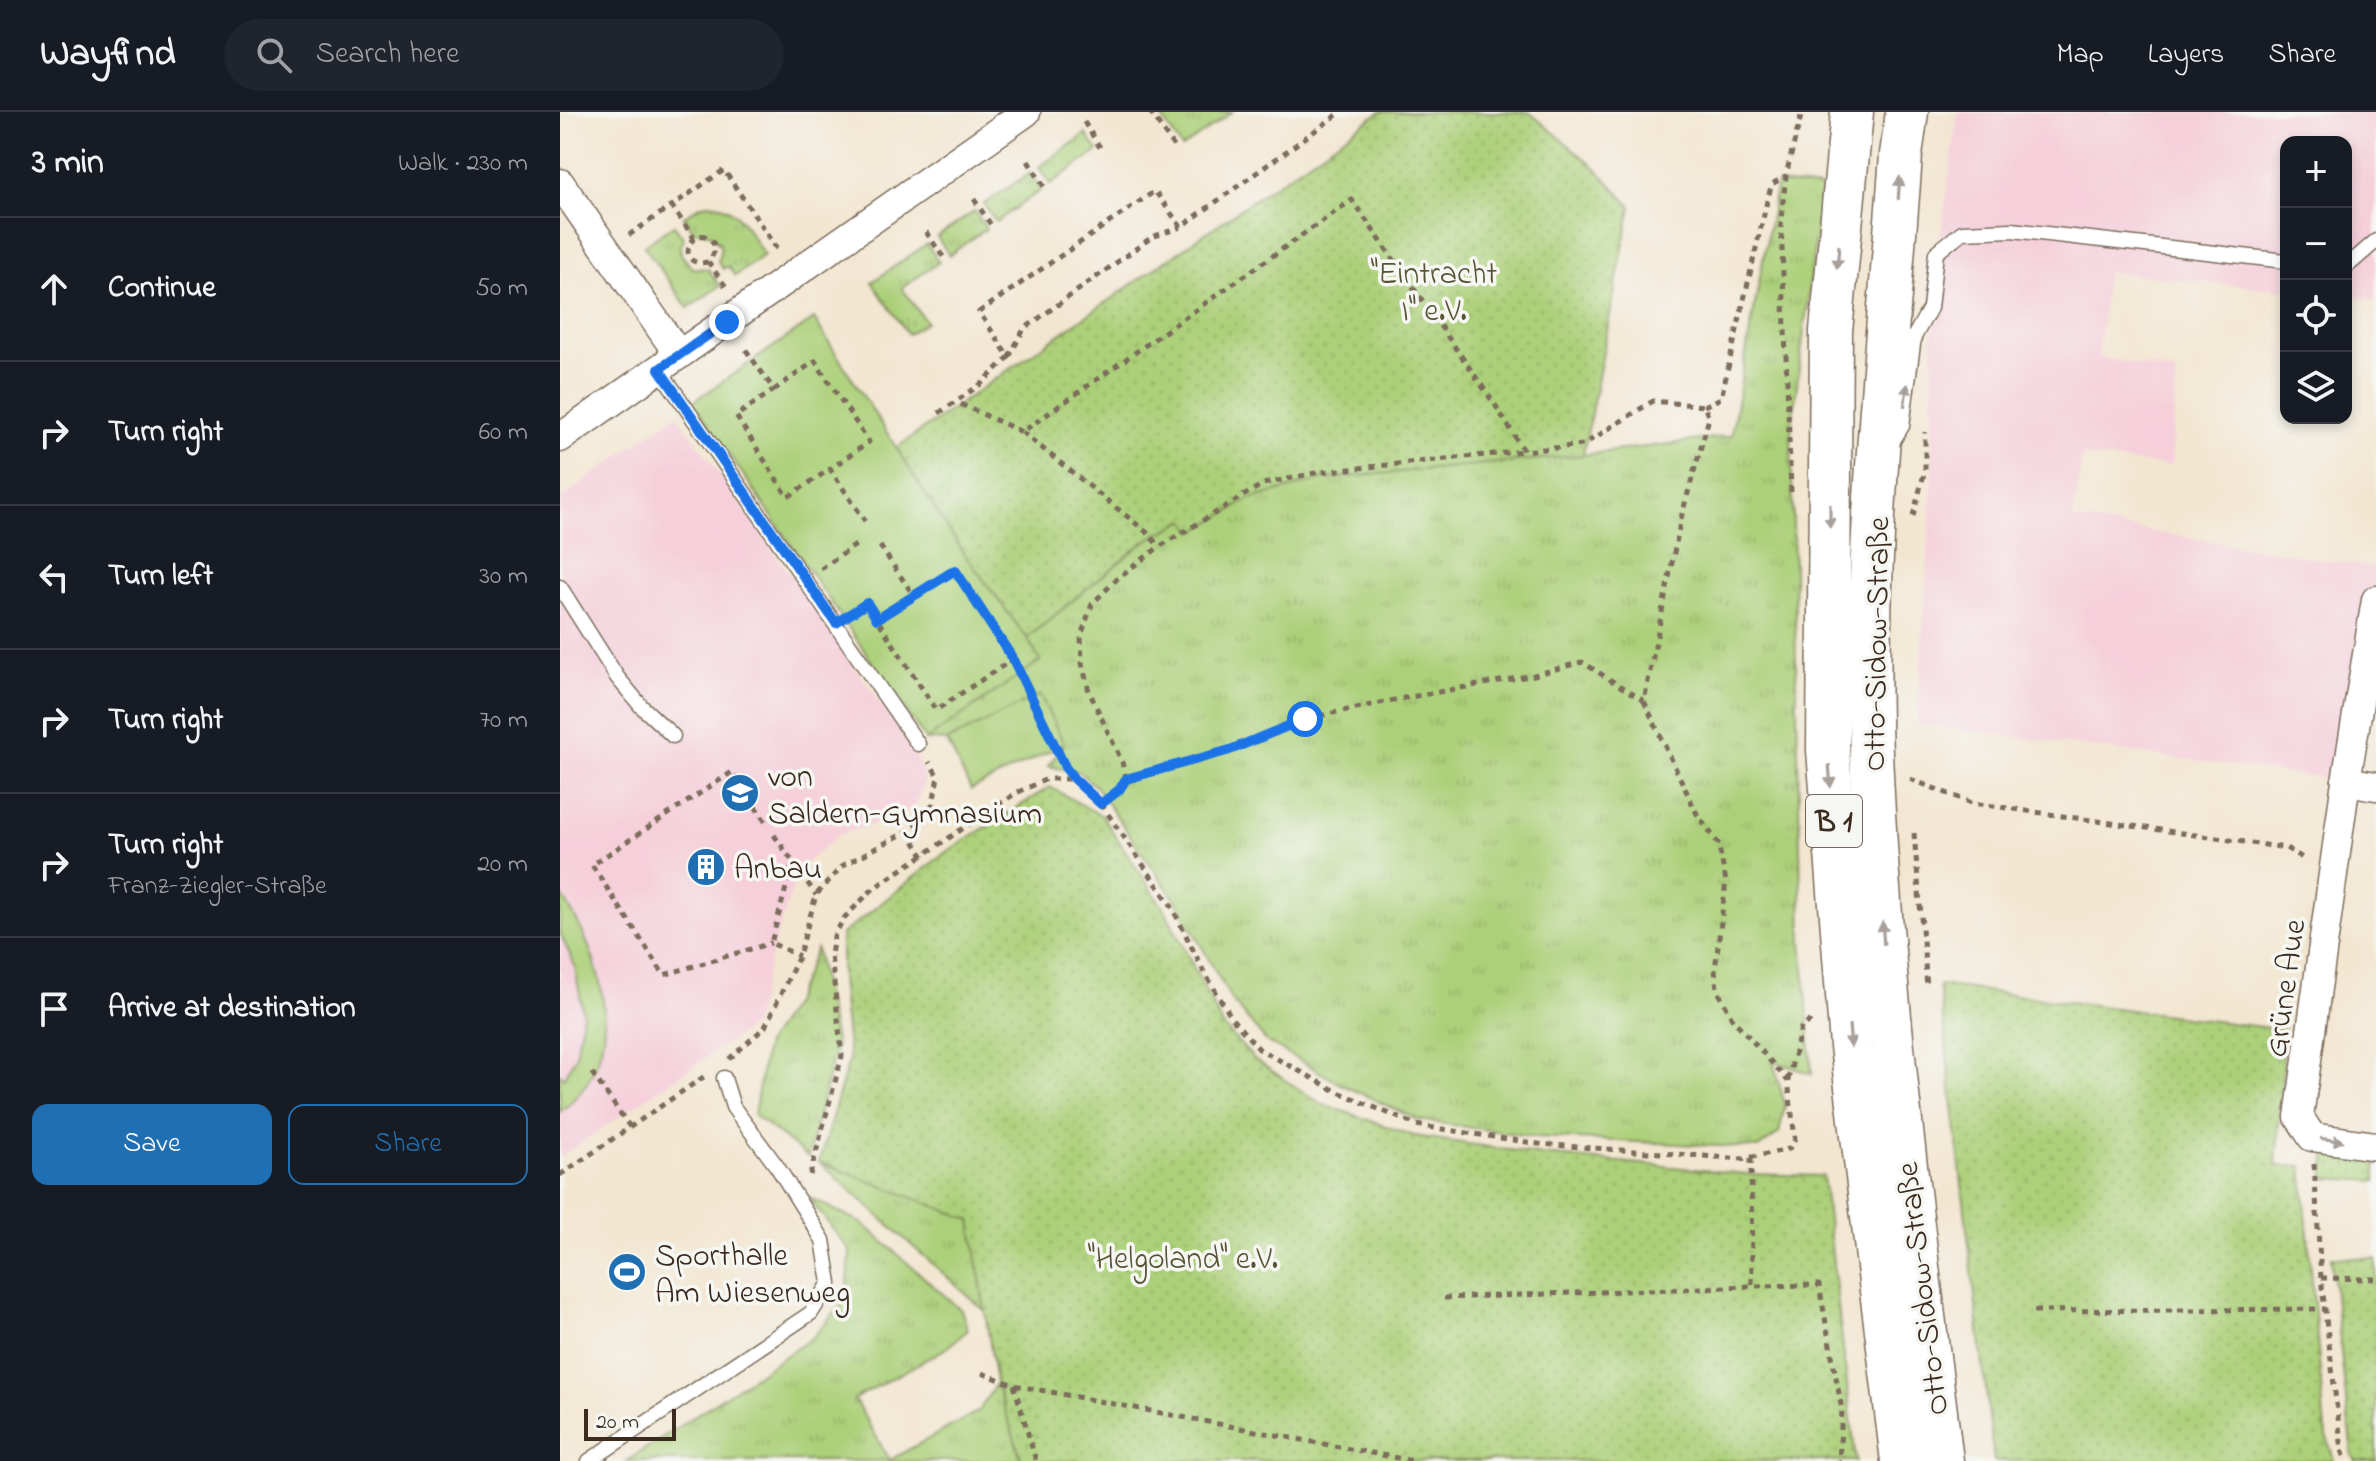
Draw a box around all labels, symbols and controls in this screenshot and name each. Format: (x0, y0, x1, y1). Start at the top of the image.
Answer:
search box (224, 19, 784, 91)
text: Wayfind (40, 27, 176, 83)
icon: search (252, 33, 296, 77)
text: Search here (316, 33, 459, 77)
text: Map (2056, 35, 2104, 76)
text: Layers (2148, 35, 2224, 76)
text: Share (2268, 35, 2336, 76)
map controls (2280, 136, 2352, 424)
button: + (2280, 136, 2352, 208)
text: 3 min (32, 139, 104, 189)
text: Walk · 230 m (398, 145, 528, 183)
one-way arrow (1893, 175, 1906, 200)
button: − (2280, 208, 2352, 280)
one-way arrow (1831, 245, 1844, 270)
park label: "Eintracht I" e.V. (1371, 252, 1498, 336)
icon: ahead (32, 267, 76, 311)
text: Continue (108, 267, 216, 311)
text: 50 m (475, 270, 528, 308)
button: locate (2280, 280, 2352, 352)
route end (709, 304, 745, 340)
button: layers (2280, 352, 2352, 424)
one-way arrow (1900, 383, 1913, 408)
icon: right (32, 411, 76, 455)
text: Turn right (108, 411, 223, 455)
text: 60 m (479, 414, 528, 452)
one-way arrow (1823, 504, 1836, 529)
street label: Otto-Sidow-Straße (1853, 516, 1904, 772)
icon: left (32, 555, 76, 599)
text: Turn left (108, 555, 213, 599)
text: 30 m (479, 558, 528, 596)
icon: right (32, 699, 76, 743)
text: Turn right (108, 699, 223, 743)
route start (1287, 701, 1323, 737)
text: 70 m (479, 702, 528, 740)
place label: von Saldern-Gymnasium (768, 755, 1042, 839)
one-way arrow (1824, 764, 1837, 789)
school or university icon: von Saldern-Gymnasium (719, 772, 761, 814)
road number: B 1 (1806, 795, 1862, 847)
text: Turn right (108, 824, 223, 868)
icon: right (32, 843, 76, 887)
text: 20 m (477, 846, 528, 884)
building icon: Anbau (685, 846, 727, 888)
place label: Anbau (734, 847, 822, 894)
text: Franz-Ziegler-Straße (108, 868, 327, 906)
street label: Grüne Aue (2255, 916, 2320, 1060)
one-way arrow (1876, 920, 1889, 945)
icon: arrive (32, 987, 76, 1031)
text: Arrive at destination (108, 987, 356, 1031)
one-way arrow (1844, 1024, 1857, 1049)
button: Save (32, 1104, 272, 1185)
button: Share (288, 1104, 528, 1185)
one-way arrow (2320, 1134, 2345, 1147)
street label: Otto-Sidow-Straße (1886, 1159, 1963, 1418)
place label: Sporthalle Am Wiesenweg (655, 1234, 850, 1318)
park label: "Helgoland" e.V. (1088, 1237, 1278, 1284)
sports icon: Sporthalle Am Wiesenweg (606, 1251, 648, 1293)
scale bar (584, 1405, 676, 1441)
text: 20 m (596, 1407, 639, 1439)

